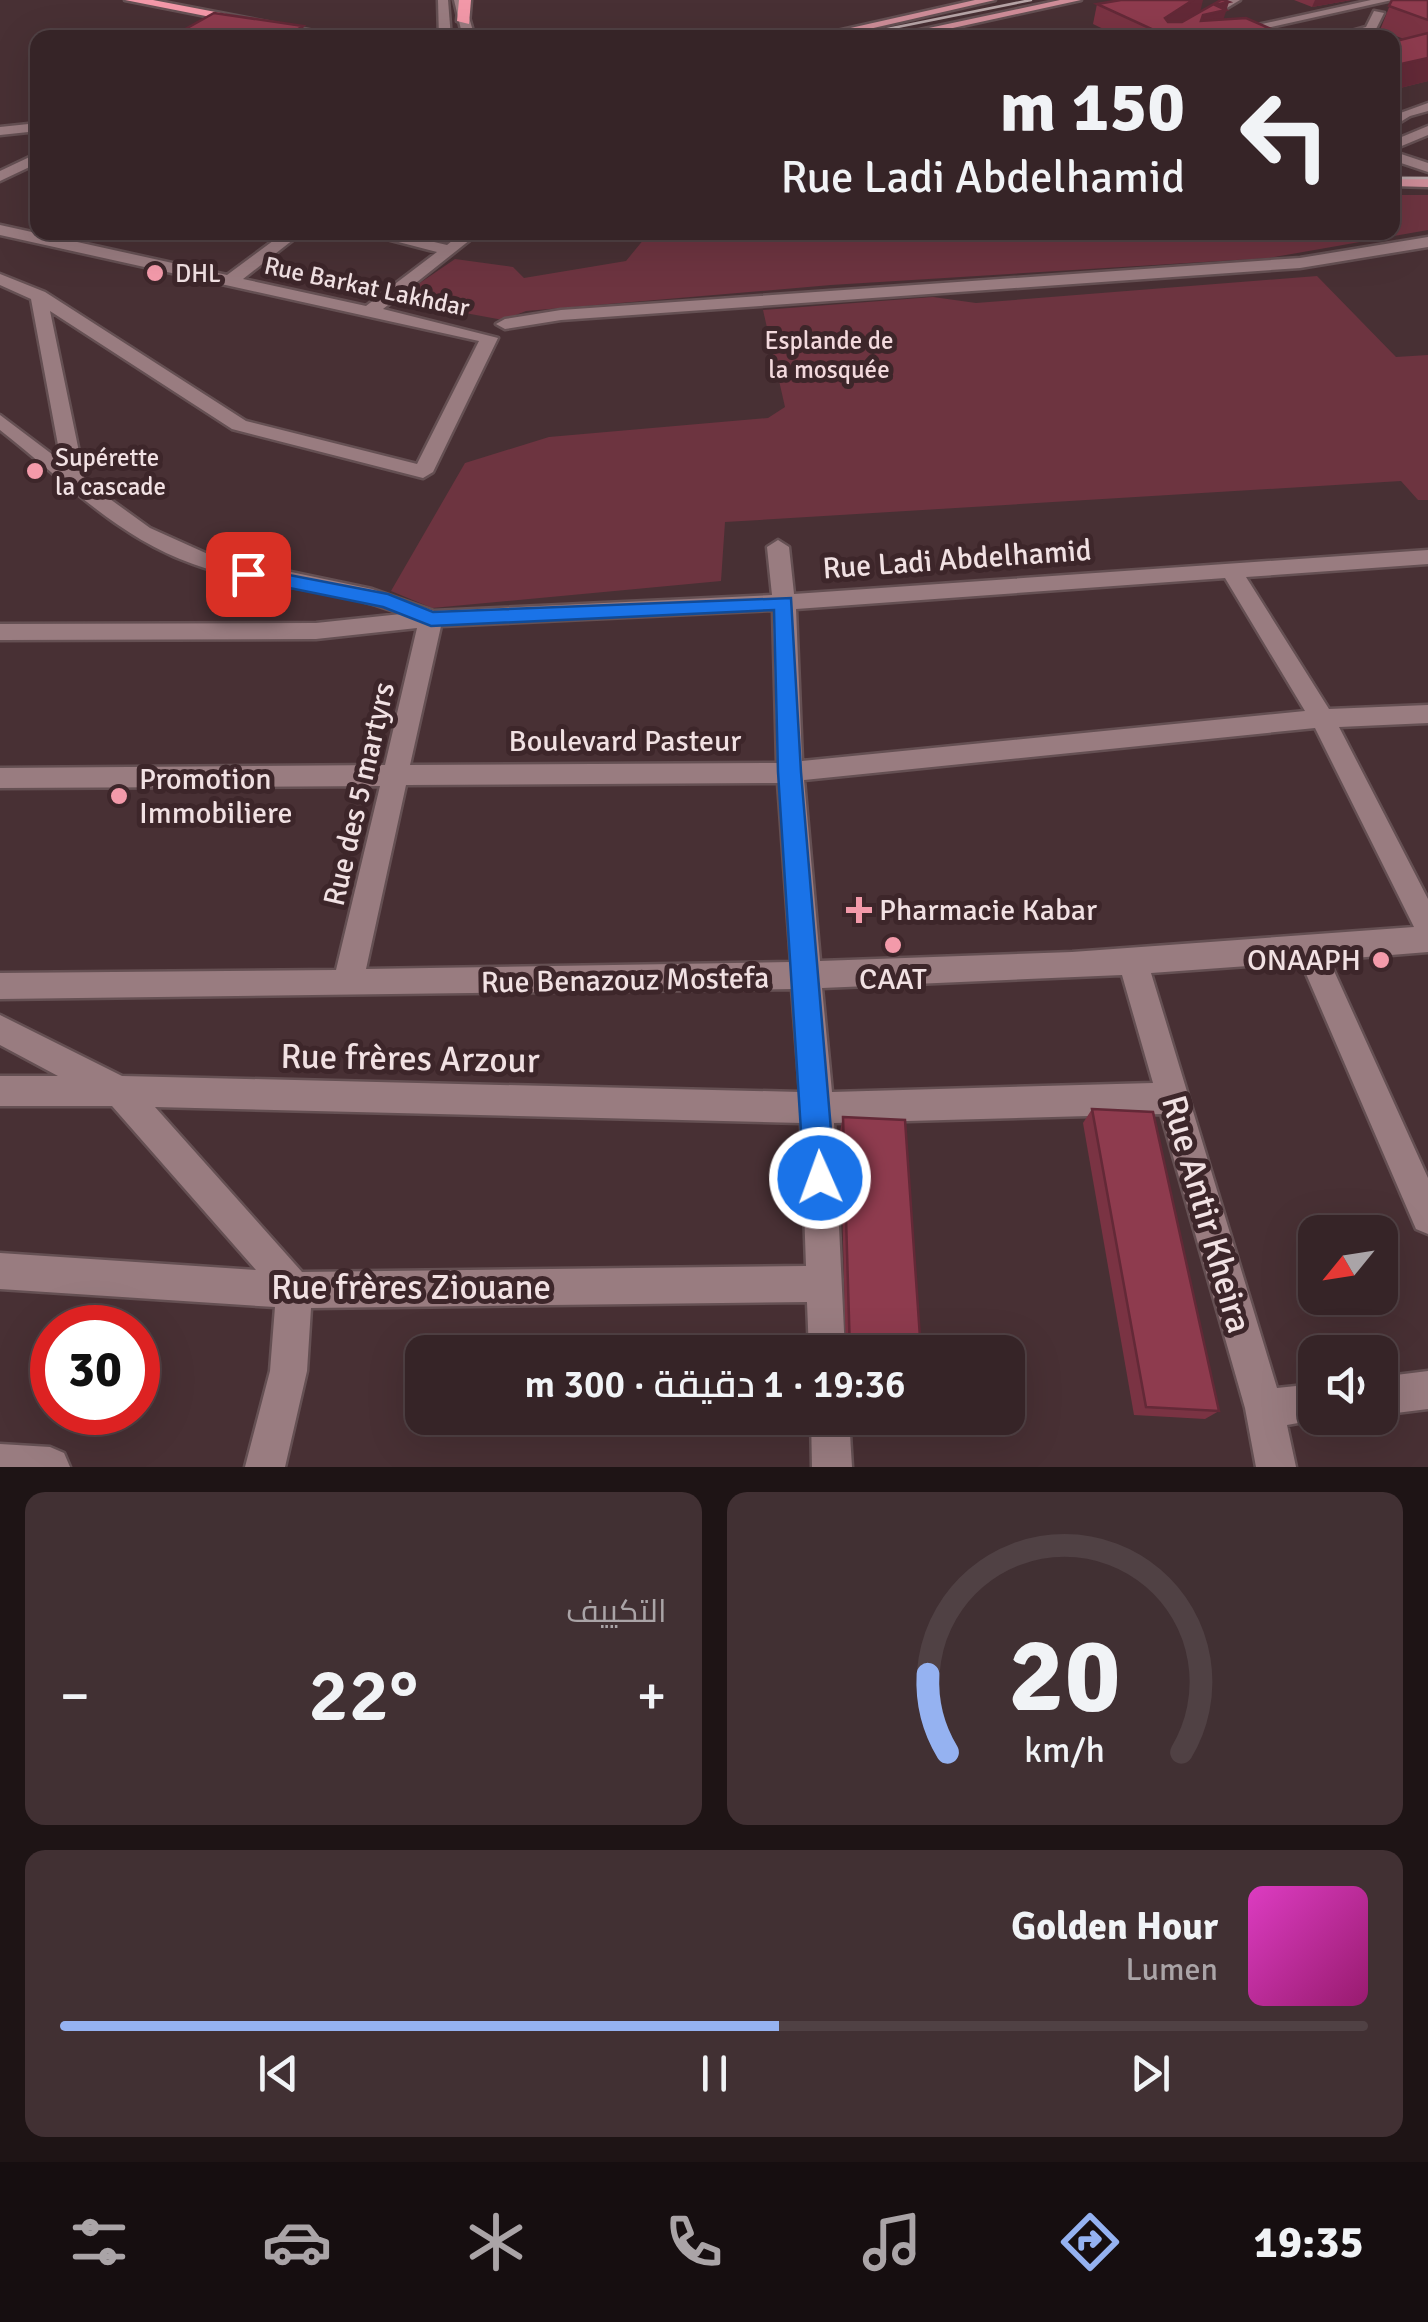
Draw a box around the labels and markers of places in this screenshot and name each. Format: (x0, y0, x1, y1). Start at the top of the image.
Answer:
place label: DHL (175, 258, 221, 289)
marker: DHL (144, 262, 166, 284)
place label: Supérette la cascade (55, 442, 166, 502)
marker: Supérette la cascade (24, 460, 46, 482)
pin (206, 532, 291, 617)
place label: Promotion Immobiliere (139, 761, 292, 832)
marker: Promotion Immobiliere (108, 785, 130, 807)
place label: Pharmacie Kabar (879, 892, 1097, 929)
marker: Pharmacie Kabar (848, 899, 870, 921)
marker: CAAT (882, 934, 904, 956)
place label: ONAAPH (1247, 942, 1361, 979)
marker: ONAAPH (1370, 949, 1392, 971)
place label: CAAT (859, 961, 927, 998)

